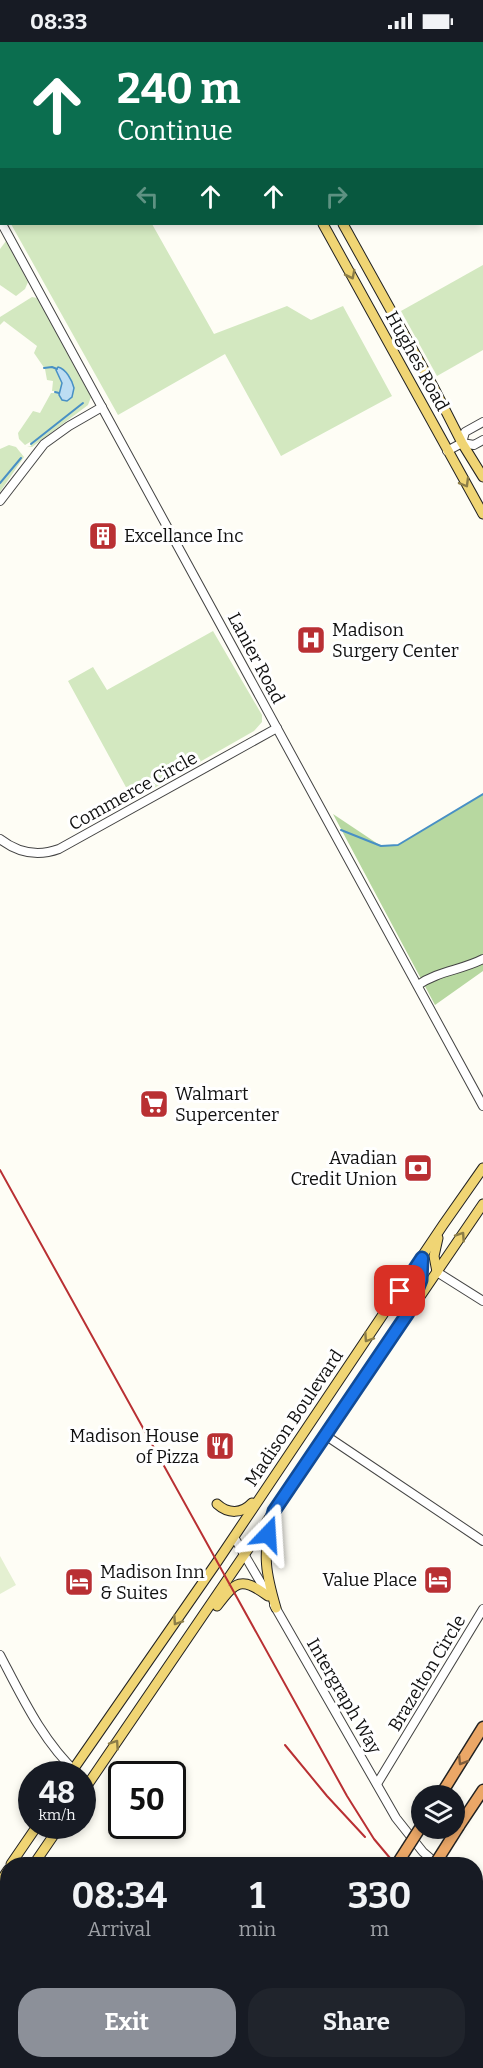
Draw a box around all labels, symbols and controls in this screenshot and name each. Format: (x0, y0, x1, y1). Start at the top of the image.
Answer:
text: 08:33 (30, 8, 87, 35)
text: 240 m (117, 64, 241, 114)
icon: ahead (18, 66, 96, 144)
text: Continue (117, 115, 233, 147)
icon: left (131, 180, 164, 213)
icon: ahead (194, 180, 227, 213)
icon: ahead (257, 180, 290, 213)
icon: right (320, 180, 353, 213)
one-way arrow (344, 268, 355, 279)
street label: Hughes Road (380, 307, 454, 415)
one-way arrow (458, 476, 469, 487)
building icon: Excellance Inc (87, 520, 119, 552)
place label: Excellance Inc (124, 525, 243, 547)
street label: Lanier Road (223, 609, 289, 708)
place label: Madison Surgery Center (332, 619, 459, 662)
hospital icon: Madison Surgery Center (295, 624, 327, 656)
street label: Commerce Circle (65, 747, 201, 835)
place label: Walmart Supercenter (175, 1083, 279, 1126)
supermarket icon: Walmart Supercenter (138, 1088, 170, 1120)
place label: Avadian Credit Union (290, 1147, 398, 1190)
bank icon: Avadian Credit Union (402, 1152, 434, 1184)
one-way arrow (454, 1232, 465, 1243)
pin (374, 1265, 425, 1316)
icon: arrive (383, 1274, 416, 1307)
one-way arrow (364, 1331, 375, 1342)
street label: Madison Boulevard (240, 1345, 348, 1491)
place label: Madison House of Pizza (69, 1425, 199, 1468)
restaurant icon: Madison House of Pizza (204, 1430, 236, 1462)
position arrow (236, 1502, 300, 1566)
place label: Madison Inn & Suites (100, 1561, 205, 1604)
hotel icon: Value Place (422, 1564, 454, 1596)
hotel icon: Madison Inn & Suites (63, 1566, 95, 1598)
place label: Value Place (322, 1569, 417, 1591)
street label: Brazelton Circle (384, 1611, 470, 1735)
one-way arrow (173, 1615, 184, 1626)
street label: Intergraph Way (302, 1634, 386, 1758)
one-way arrow (108, 1740, 119, 1751)
one-way arrow (457, 1755, 469, 1765)
speed limit sign: 50 (108, 1761, 186, 1839)
text: 48 (39, 1775, 75, 1811)
map controls (411, 1785, 465, 1839)
button: layers (411, 1785, 465, 1839)
text: km/h (38, 1806, 76, 1824)
text: 08:34 (71, 1874, 167, 1918)
text: 1 (250, 1874, 265, 1918)
text: 330 (348, 1874, 411, 1918)
text: Arrival (88, 1917, 151, 1941)
text: min (239, 1917, 276, 1941)
text: m (370, 1917, 389, 1941)
button: Exit (18, 1988, 236, 2057)
button: Share (248, 1988, 465, 2057)

